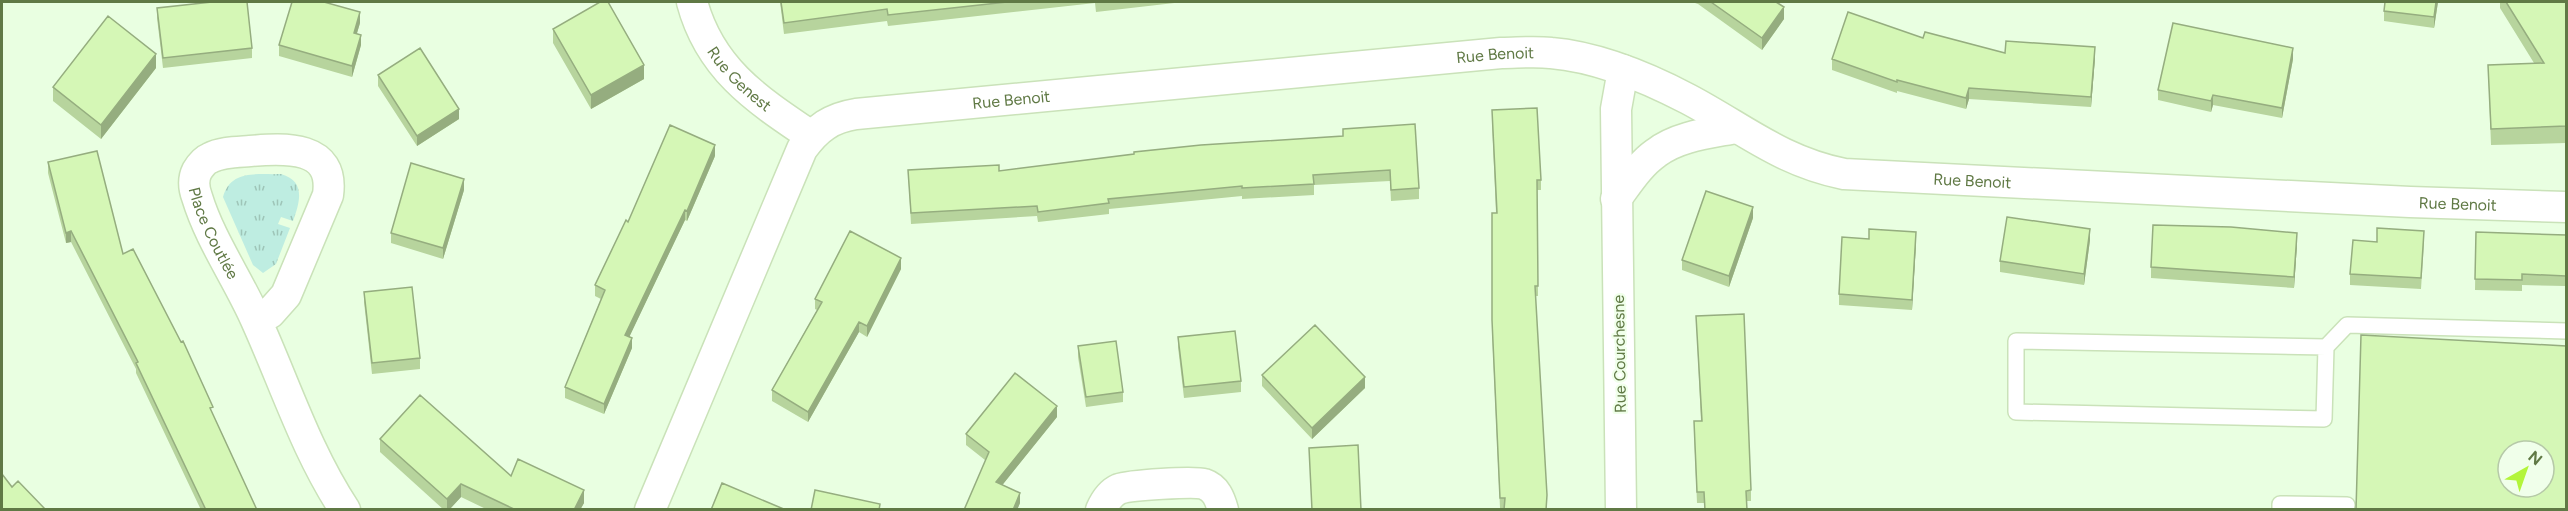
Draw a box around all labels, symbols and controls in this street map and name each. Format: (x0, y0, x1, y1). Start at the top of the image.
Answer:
street label: Rue Genest (703, 43, 775, 115)
street label: Rue Benoit (1455, 43, 1534, 67)
street label: Rue Benoit (971, 87, 1051, 113)
street label: Rue Benoit (1933, 169, 2012, 192)
street label: Place Coutlée (185, 185, 243, 283)
street label: Rue Benoit (2418, 193, 2497, 215)
street label: Rue Courchesne (1609, 294, 1630, 413)
north arrow (2496, 439, 2556, 499)
text: N (2524, 447, 2546, 469)

